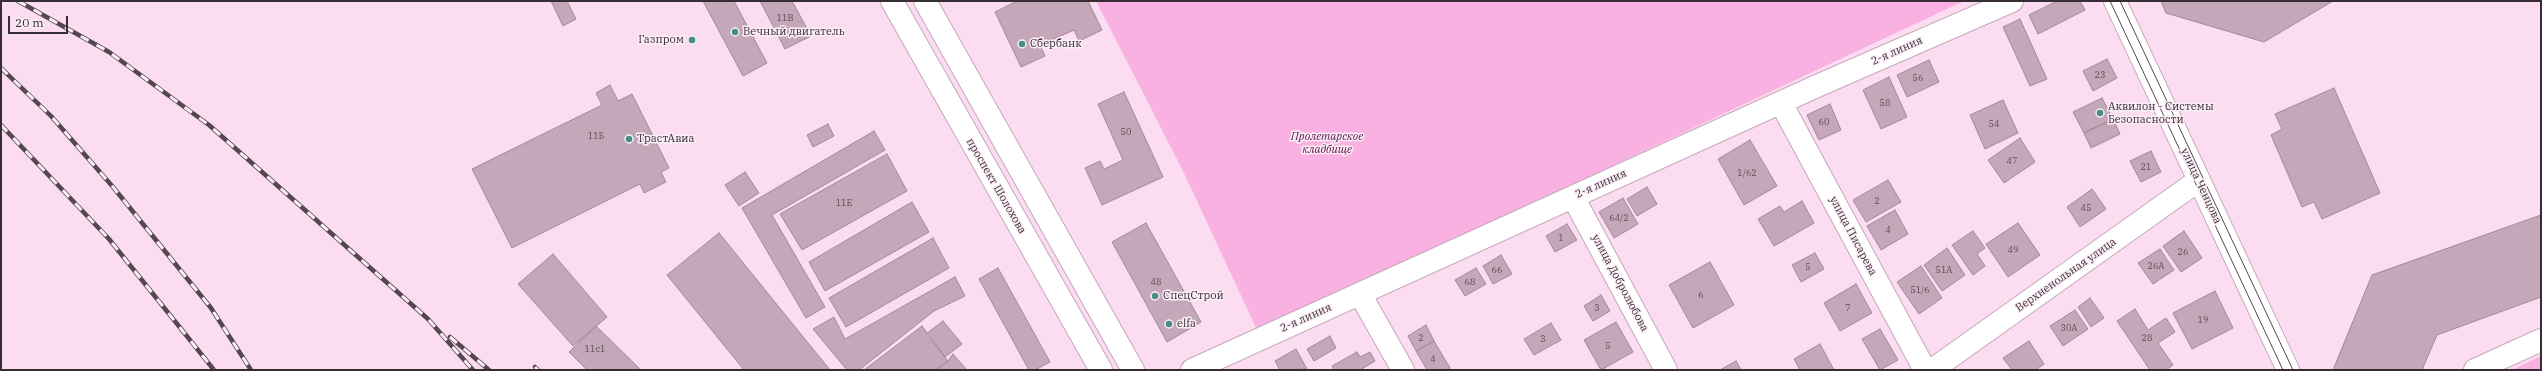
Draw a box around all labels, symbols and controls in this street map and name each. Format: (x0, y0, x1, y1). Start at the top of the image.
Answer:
scale bar (10, 8, 70, 34)
house number: 11В (777, 13, 793, 23)
text: 20 m (15, 15, 44, 30)
place label: Вечный двигатель (743, 25, 845, 39)
marker: Вечный двигатель (730, 27, 740, 37)
place label: Газпром (638, 33, 684, 47)
street label: 2-я линия (1869, 34, 1925, 68)
marker: Газпром (687, 35, 697, 45)
place label: Сбербанк (1030, 37, 1082, 51)
marker: Сбербанк (1017, 39, 1027, 49)
house number: 23 (2095, 70, 2105, 80)
house number: 56 (1913, 73, 1923, 83)
house number: 58 (1880, 98, 1890, 108)
place label: Аквилон - Системы Безопасности (2108, 100, 2214, 126)
marker: Аквилон - Системы Безопасности (2095, 108, 2105, 118)
house number: 60 (1819, 117, 1829, 127)
house number: 54 (1989, 119, 1999, 129)
house number: 50 (1121, 127, 1131, 137)
park label: Пролетарское кладбище (1291, 130, 1363, 156)
house number: 11Б (588, 131, 604, 141)
place label: ТрастАвиа (637, 132, 695, 146)
marker: ТрастАвиа (624, 134, 634, 144)
street label: проспект Шолохова (963, 136, 1029, 236)
street label: улица Ченцова (2178, 146, 2224, 226)
house number: 47 (2007, 156, 2017, 166)
house number: 21 (2141, 162, 2151, 172)
street label: 2-я линия (1573, 167, 1629, 201)
house number: 1/62 (1737, 168, 1757, 178)
street label: улица Писарева (1827, 194, 1879, 278)
house number: 2 (1874, 196, 1880, 206)
house number: 11Е (836, 198, 852, 208)
house number: 45 (2081, 203, 2091, 213)
house number: 64/2 (1609, 213, 1629, 223)
house number: 4 (1885, 225, 1891, 235)
street label: улица Добролюбова (1589, 232, 1651, 334)
house number: 1 (1558, 233, 1564, 243)
street label: Верхненольная улица (2013, 235, 2119, 315)
house number: 49 (2008, 245, 2018, 255)
house number: 26 (2178, 247, 2188, 257)
house number: 26А (2148, 261, 2164, 271)
house number: 5 (1805, 262, 1811, 272)
house number: 66 (1492, 265, 1502, 275)
house number: 51А (1936, 265, 1952, 275)
house number: 48 (1151, 277, 1161, 287)
house number: 68 (1465, 277, 1475, 287)
house number: 51/6 (1910, 285, 1930, 295)
place label: СпецСтрой (1163, 289, 1224, 303)
house number: 6 (1698, 290, 1704, 300)
marker: СпецСтрой (1150, 291, 1160, 301)
street label: 2-я линия (1278, 301, 1334, 335)
house number: 3 (1594, 303, 1600, 313)
house number: 7 (1845, 303, 1851, 313)
house number: 19 (2198, 315, 2208, 325)
place label: elfa (1177, 317, 1196, 331)
marker: elfa (1164, 319, 1174, 329)
house number: 30А (2061, 323, 2077, 333)
house number: 2 (1418, 333, 1424, 343)
house number: 28 (2142, 333, 2152, 343)
house number: 3 (1540, 334, 1546, 344)
house number: 5 (1605, 341, 1611, 351)
house number: 11с1 (585, 344, 605, 354)
house number: 4 (1430, 354, 1436, 364)

